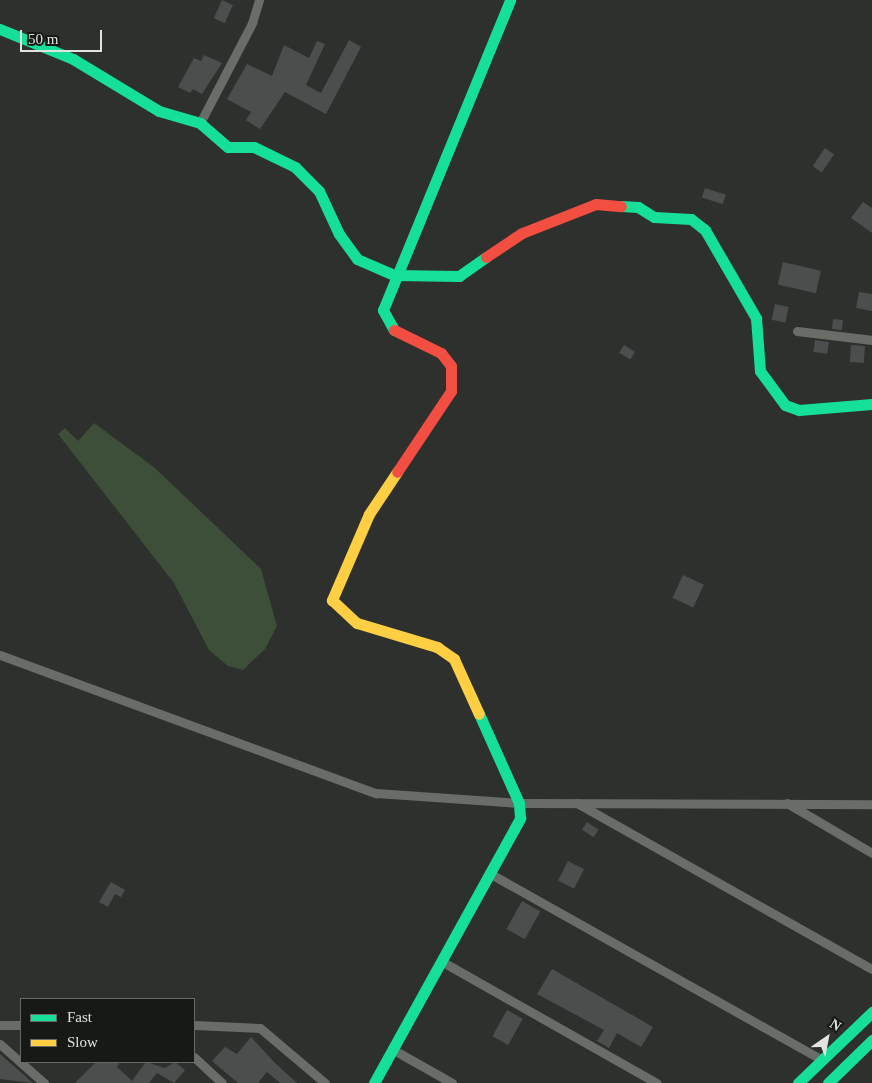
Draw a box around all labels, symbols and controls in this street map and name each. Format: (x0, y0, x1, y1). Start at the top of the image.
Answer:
scale bar (22, 20, 105, 52)
text: 50 m (28, 31, 58, 47)
legend (20, 998, 195, 1063)
text: Fast (67, 1009, 92, 1025)
north arrow (802, 1013, 852, 1063)
text: N (827, 1016, 844, 1034)
text: Slow (67, 1034, 98, 1050)

